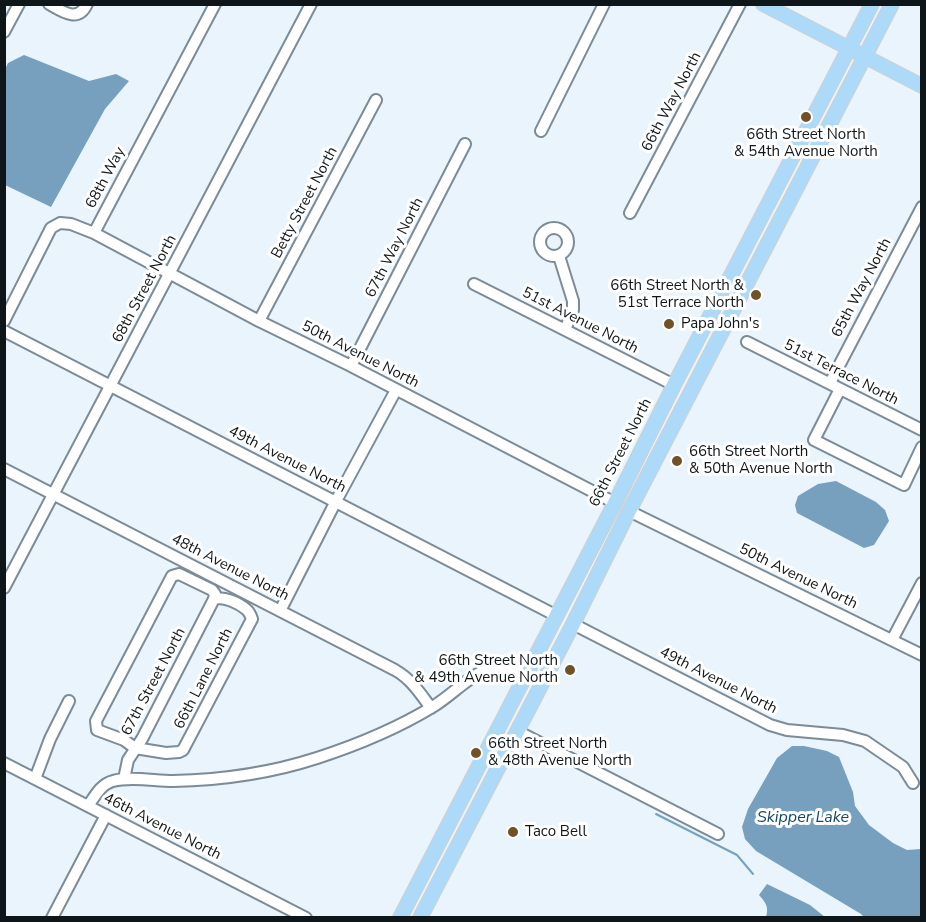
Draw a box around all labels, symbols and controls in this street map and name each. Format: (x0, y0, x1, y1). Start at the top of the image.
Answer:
street label: 66th Way North (638, 49, 706, 155)
marker: 66th Street North & 54th Avenue North (799, 110, 813, 124)
place label: 66th Street North & 54th Avenue North (734, 126, 878, 161)
street label: 68th Way (82, 144, 130, 212)
street label: Betty Street North (268, 144, 342, 262)
street label: 67th Way North (362, 195, 428, 301)
street label: 68th Street North (109, 232, 181, 346)
street label: 65th Way North (828, 235, 896, 341)
place label: 66th Street North & 51st Terrace North (610, 277, 744, 312)
street label: 51st Avenue North (519, 284, 641, 358)
marker: 66th Street North & 51st Terrace North (749, 288, 763, 302)
place label: Papa John's (681, 315, 759, 333)
marker: Papa John's (662, 317, 676, 331)
street label: 50th Avenue North (298, 318, 422, 392)
street label: 51st Terrace North (781, 336, 901, 410)
street label: 66th Street North (586, 396, 656, 510)
street label: 49th Avenue North (225, 423, 349, 497)
place label: 66th Street North & 50th Avenue North (689, 443, 833, 478)
marker: 66th Street North & 50th Avenue North (670, 454, 684, 468)
street label: 48th Avenue North (168, 531, 292, 605)
street label: 50th Avenue North (736, 541, 860, 613)
street label: 67th Street North (118, 625, 190, 739)
street label: 66th Lane North (171, 625, 237, 733)
street label: 49th Avenue North (656, 644, 780, 718)
place label: 66th Street North & 49th Avenue North (414, 652, 558, 687)
marker: 66th Street North & 49th Avenue North (563, 663, 577, 677)
place label: 66th Street North & 48th Avenue North (488, 735, 632, 770)
marker: 66th Street North & 48th Avenue North (469, 746, 483, 760)
street label: 46th Avenue North (100, 790, 224, 864)
water label: Skipper Lake (757, 808, 849, 828)
place label: Taco Bell (525, 823, 587, 841)
marker: Taco Bell (506, 825, 520, 839)

